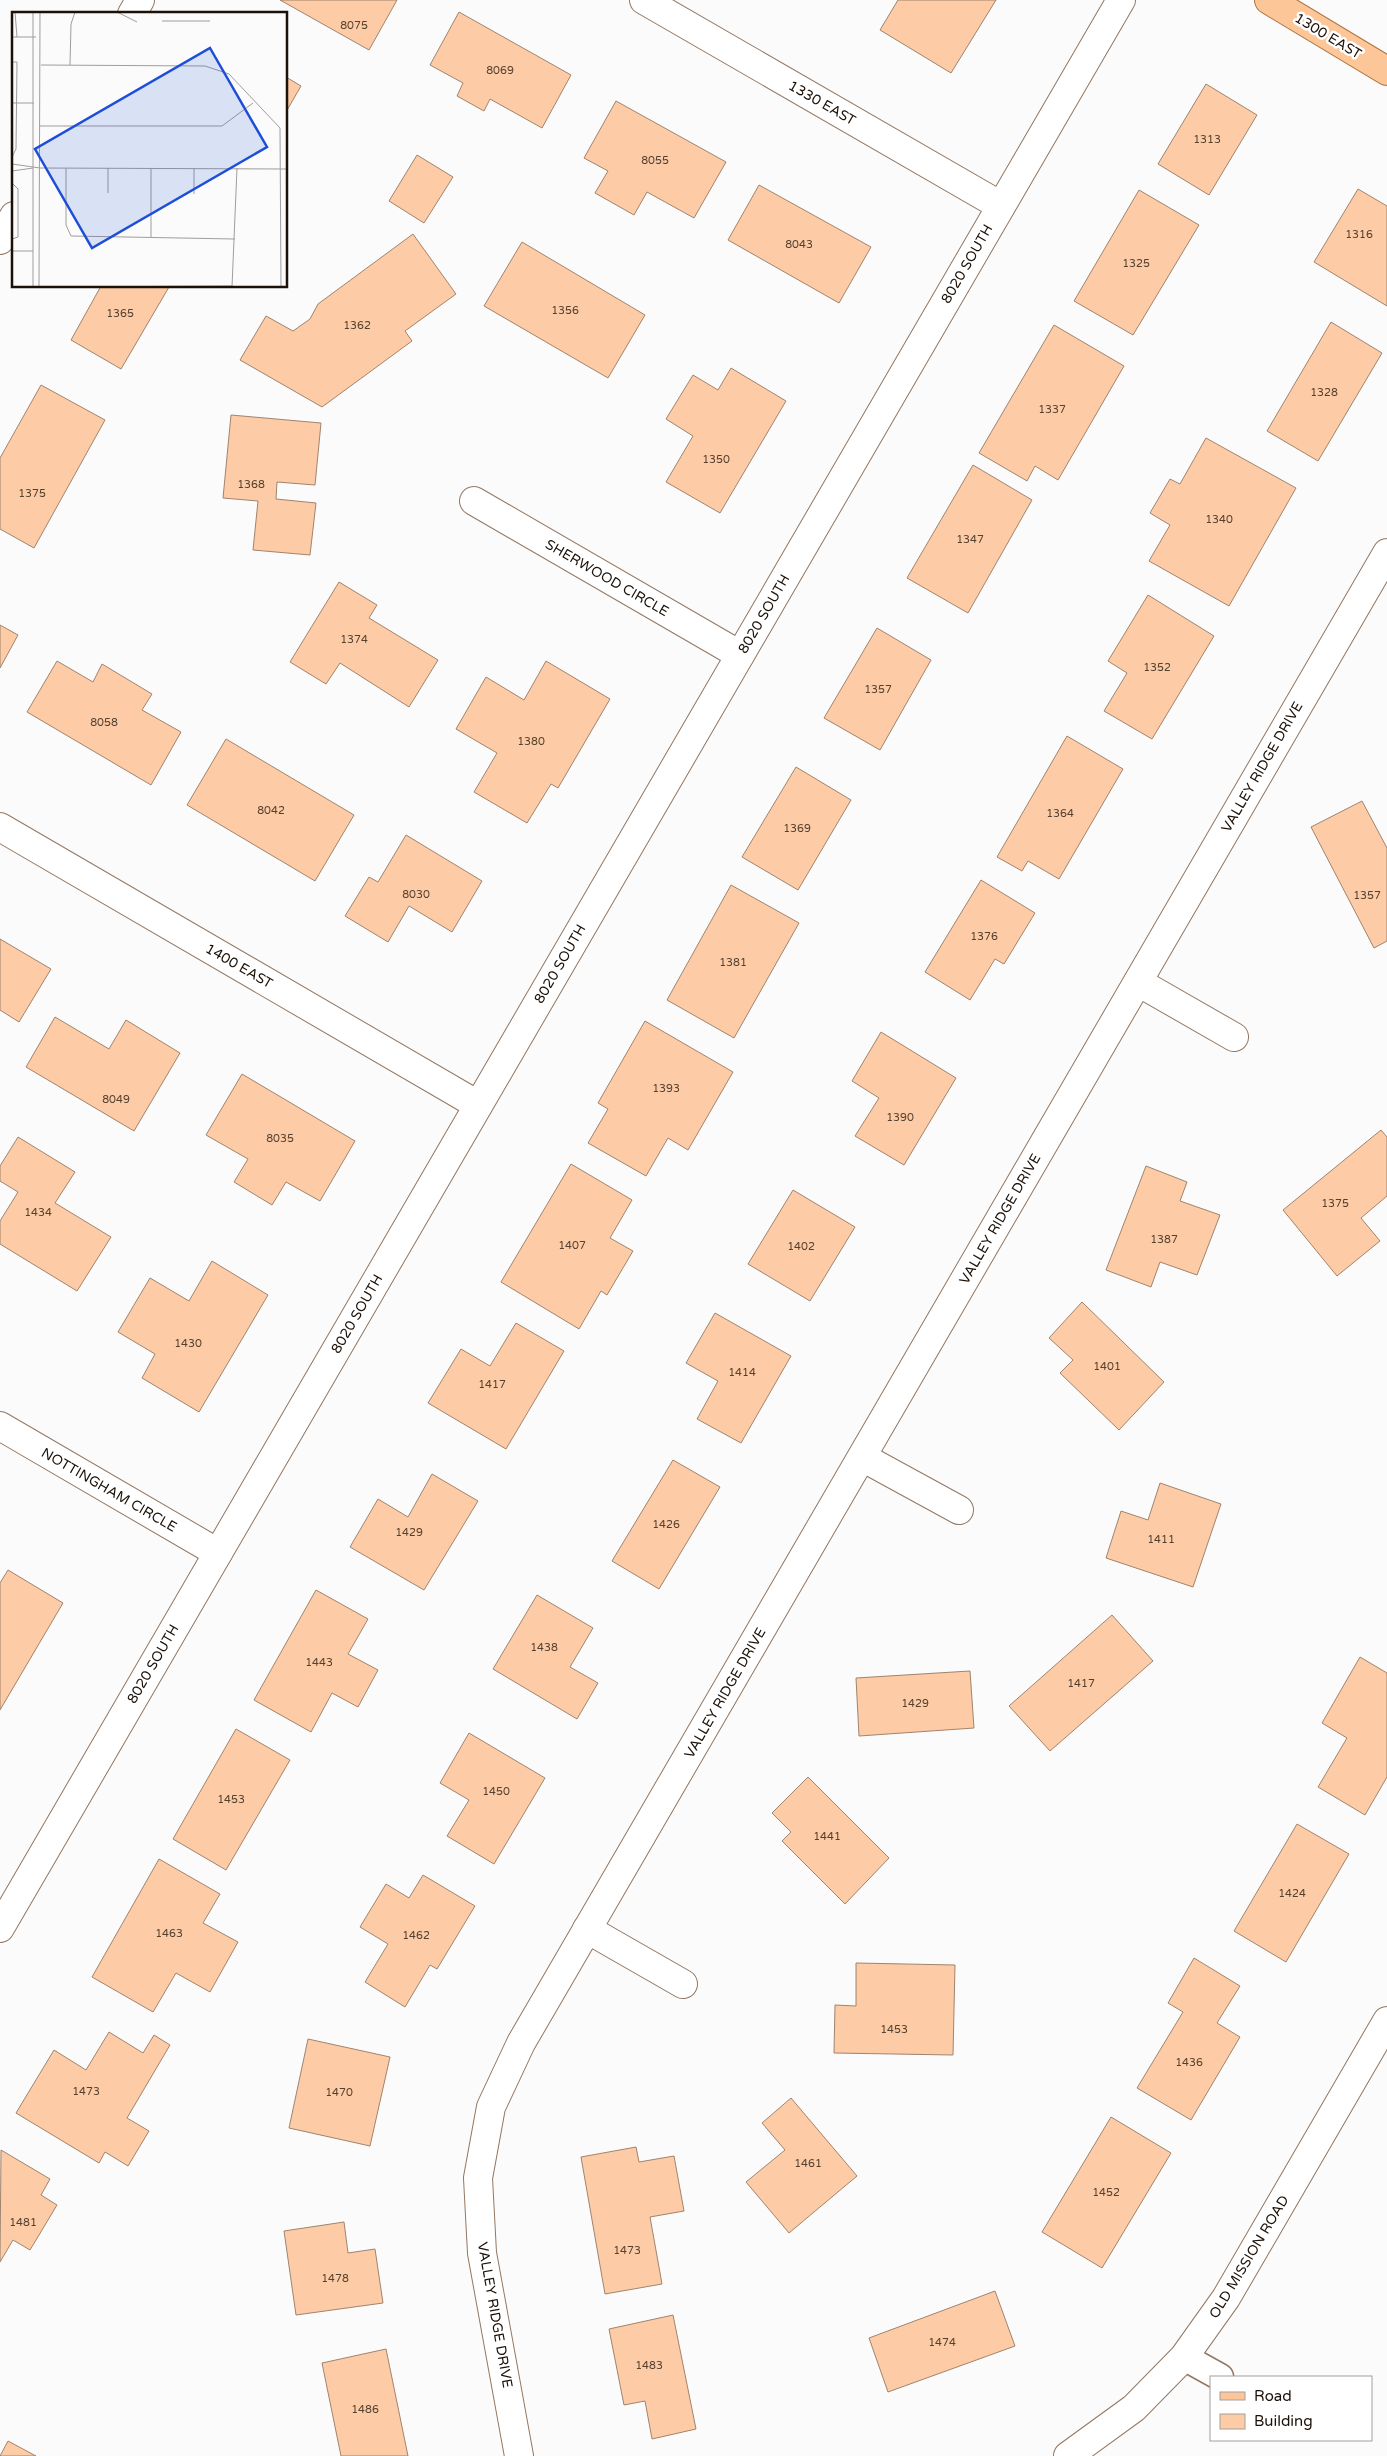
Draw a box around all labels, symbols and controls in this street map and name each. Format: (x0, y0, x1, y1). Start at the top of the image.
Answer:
street label: 1300 EAST (1292, 9, 1365, 63)
inset map (12, 12, 288, 288)
house number: 8075 (340, 19, 368, 32)
house number: 8069 (486, 64, 514, 77)
street label: 1330 EAST (785, 77, 859, 129)
house number: 1313 (1193, 133, 1221, 146)
house number: 8055 (641, 154, 669, 167)
street label: 8020 SOUTH (938, 221, 996, 307)
house number: 1316 (1345, 228, 1373, 241)
house number: 8043 (785, 238, 813, 251)
house number: 1325 (1122, 257, 1150, 270)
house number: 1356 (551, 304, 579, 317)
house number: 1365 (106, 307, 134, 320)
house number: 1362 (343, 319, 371, 332)
house number: 1328 (1310, 386, 1338, 399)
house number: 1337 (1038, 403, 1066, 416)
house number: 1350 (702, 453, 730, 466)
house number: 1368 (237, 478, 265, 491)
house number: 1375 (18, 487, 46, 500)
house number: 1340 (1205, 513, 1233, 526)
house number: 1347 (956, 533, 984, 546)
street label: SHERWOOD CIRCLE (542, 536, 672, 620)
street label: 8020 SOUTH (735, 571, 793, 657)
house number: 1374 (340, 633, 368, 646)
house number: 1352 (1143, 661, 1171, 674)
house number: 1357 (864, 683, 892, 696)
street label: VALLEY RIDGE DRIVE (1218, 699, 1306, 835)
house number: 8058 (90, 716, 118, 729)
house number: 1380 (517, 735, 545, 748)
house number: 8042 (257, 804, 285, 817)
house number: 1364 (1046, 807, 1074, 820)
house number: 1369 (783, 822, 811, 835)
house number: 8030 (402, 888, 430, 901)
house number: 1357 (1353, 889, 1381, 902)
street label: 8020 SOUTH (531, 921, 589, 1007)
house number: 1376 (970, 930, 998, 943)
street label: 1400 EAST (202, 940, 276, 992)
house number: 1381 (719, 956, 747, 969)
house number: 1393 (652, 1082, 680, 1095)
house number: 8049 (102, 1093, 130, 1106)
house number: 1390 (886, 1111, 914, 1124)
house number: 8035 (266, 1132, 294, 1145)
street label: VALLEY RIDGE DRIVE (956, 1151, 1044, 1287)
house number: 1375 (1321, 1197, 1349, 1210)
house number: 1434 (24, 1206, 52, 1219)
house number: 1387 (1150, 1233, 1178, 1246)
house number: 1407 (558, 1239, 586, 1252)
house number: 1402 (787, 1240, 815, 1253)
street label: 8020 SOUTH (328, 1271, 386, 1357)
house number: 1430 (174, 1337, 202, 1350)
house number: 1401 (1093, 1360, 1121, 1373)
house number: 1414 (728, 1366, 756, 1379)
house number: 1417 (478, 1378, 506, 1391)
street label: NOTTINGHAM CIRCLE (38, 1444, 180, 1536)
house number: 1426 (652, 1518, 680, 1531)
house number: 1429 (395, 1526, 423, 1539)
house number: 1411 (1147, 1533, 1175, 1546)
street label: 8020 SOUTH (124, 1621, 182, 1707)
street label: VALLEY RIDGE DRIVE (681, 1625, 769, 1761)
house number: 1438 (530, 1641, 558, 1654)
house number: 1443 (305, 1656, 333, 1669)
house number: 1417 (1067, 1677, 1095, 1690)
house number: 1429 (901, 1697, 929, 1710)
house number: 1450 (482, 1785, 510, 1798)
house number: 1453 (217, 1793, 245, 1806)
house number: 1441 (813, 1830, 841, 1843)
house number: 1424 (1278, 1887, 1306, 1900)
house number: 1463 (155, 1927, 183, 1940)
house number: 1462 (402, 1929, 430, 1942)
house number: 1453 (880, 2023, 908, 2036)
house number: 1436 (1175, 2056, 1203, 2069)
house number: 1473 (72, 2085, 100, 2098)
house number: 1470 (325, 2086, 353, 2099)
house number: 1461 (794, 2157, 822, 2170)
house number: 1452 (1092, 2186, 1120, 2199)
street label: OLD MISSION ROAD (1205, 2192, 1293, 2322)
house number: 1481 (9, 2216, 37, 2229)
street label: VALLEY RIDGE DRIVE (474, 2241, 516, 2389)
house number: 1473 (613, 2244, 641, 2257)
house number: 1478 (321, 2272, 349, 2285)
house number: 1474 (928, 2336, 956, 2349)
house number: 1483 (635, 2359, 663, 2372)
legend (1210, 2376, 1372, 2441)
text: Road (1254, 2387, 1292, 2405)
house number: 1486 (351, 2403, 379, 2416)
text: Building (1254, 2412, 1313, 2430)

